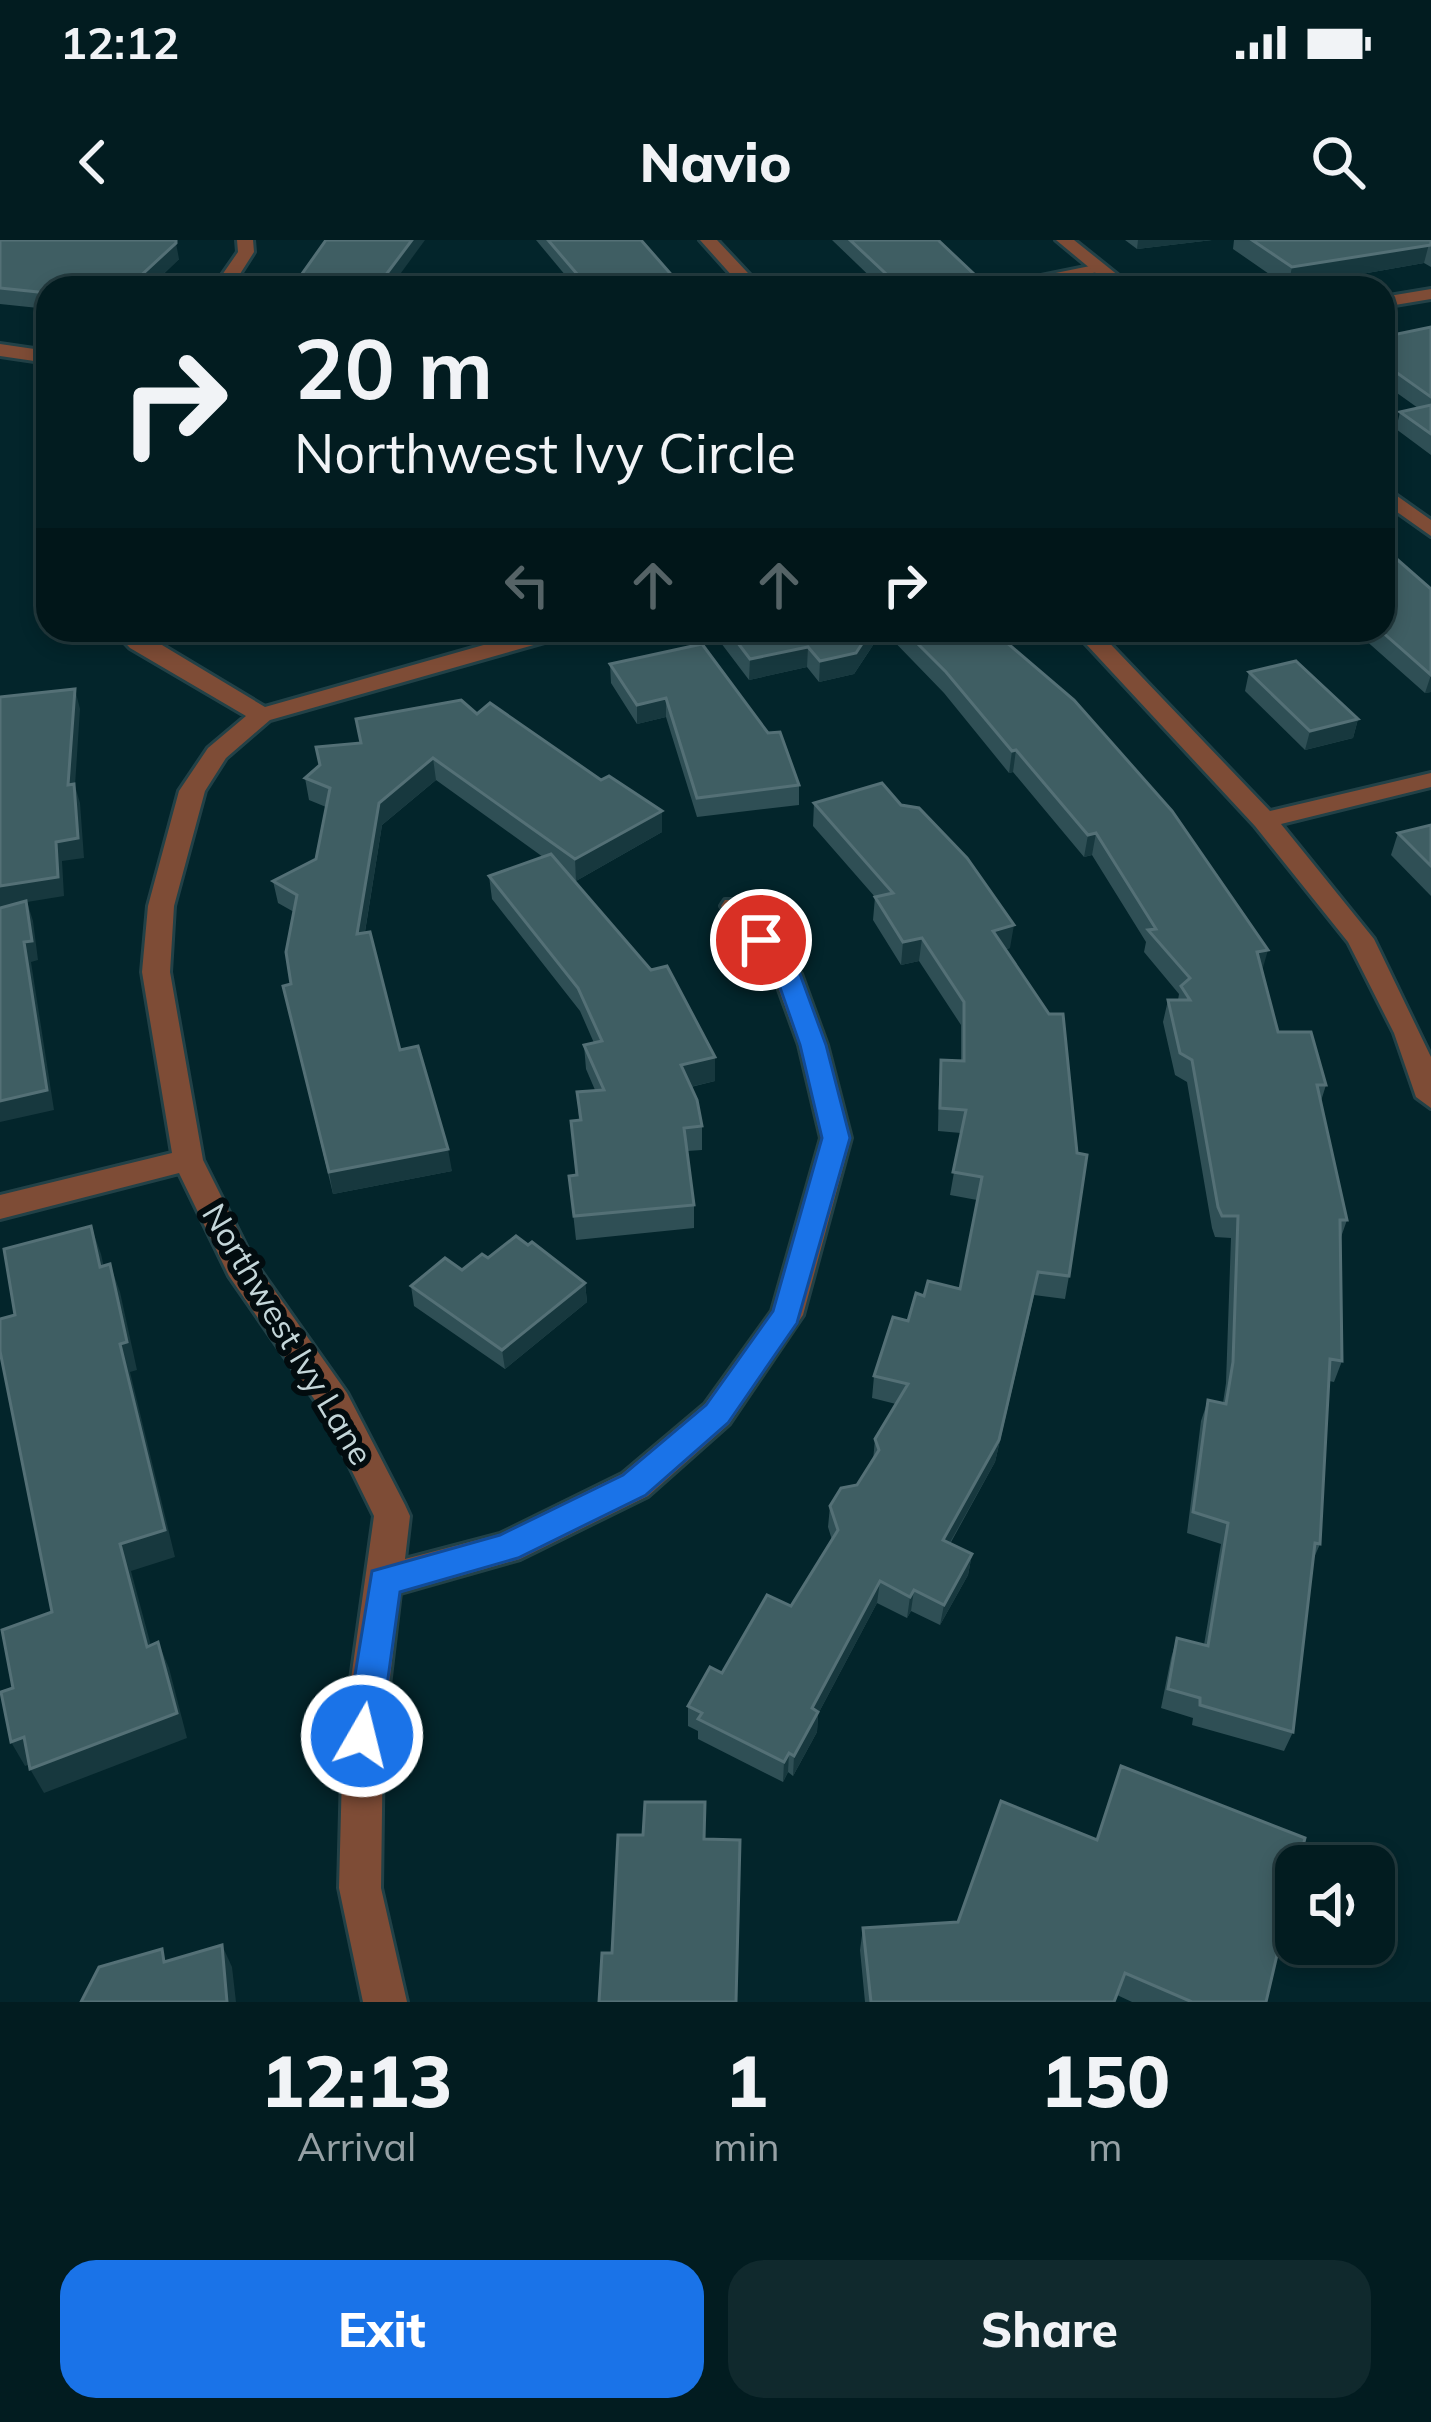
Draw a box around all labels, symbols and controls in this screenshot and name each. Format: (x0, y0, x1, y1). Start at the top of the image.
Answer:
text: 12:12 (60, 14, 179, 70)
text: Navio (639, 128, 792, 196)
icon: back (60, 129, 126, 195)
icon: search (1305, 129, 1371, 195)
text: 20 m (294, 315, 493, 420)
icon: right (96, 324, 252, 480)
text: Northwest Ivy Circle (294, 419, 796, 487)
icon: left (494, 552, 560, 618)
icon: ahead (620, 552, 686, 618)
icon: ahead (746, 552, 812, 618)
icon: right (872, 552, 938, 618)
pin (710, 889, 812, 991)
icon: arrive (728, 907, 794, 973)
street label: Northwest Ivy Lane (194, 1196, 383, 1472)
position arrow (299, 1673, 425, 1799)
map controls (1275, 1845, 1395, 1965)
button: sound (1275, 1845, 1395, 1965)
text: 12:13 (261, 2035, 452, 2125)
text: 1 (725, 2035, 768, 2125)
text: 150 (1041, 2035, 1170, 2125)
text: Arrival (297, 2122, 416, 2171)
text: min (713, 2122, 780, 2171)
text: m (1088, 2122, 1122, 2171)
button: Exit (60, 2260, 704, 2398)
button: Share (728, 2260, 1371, 2398)

